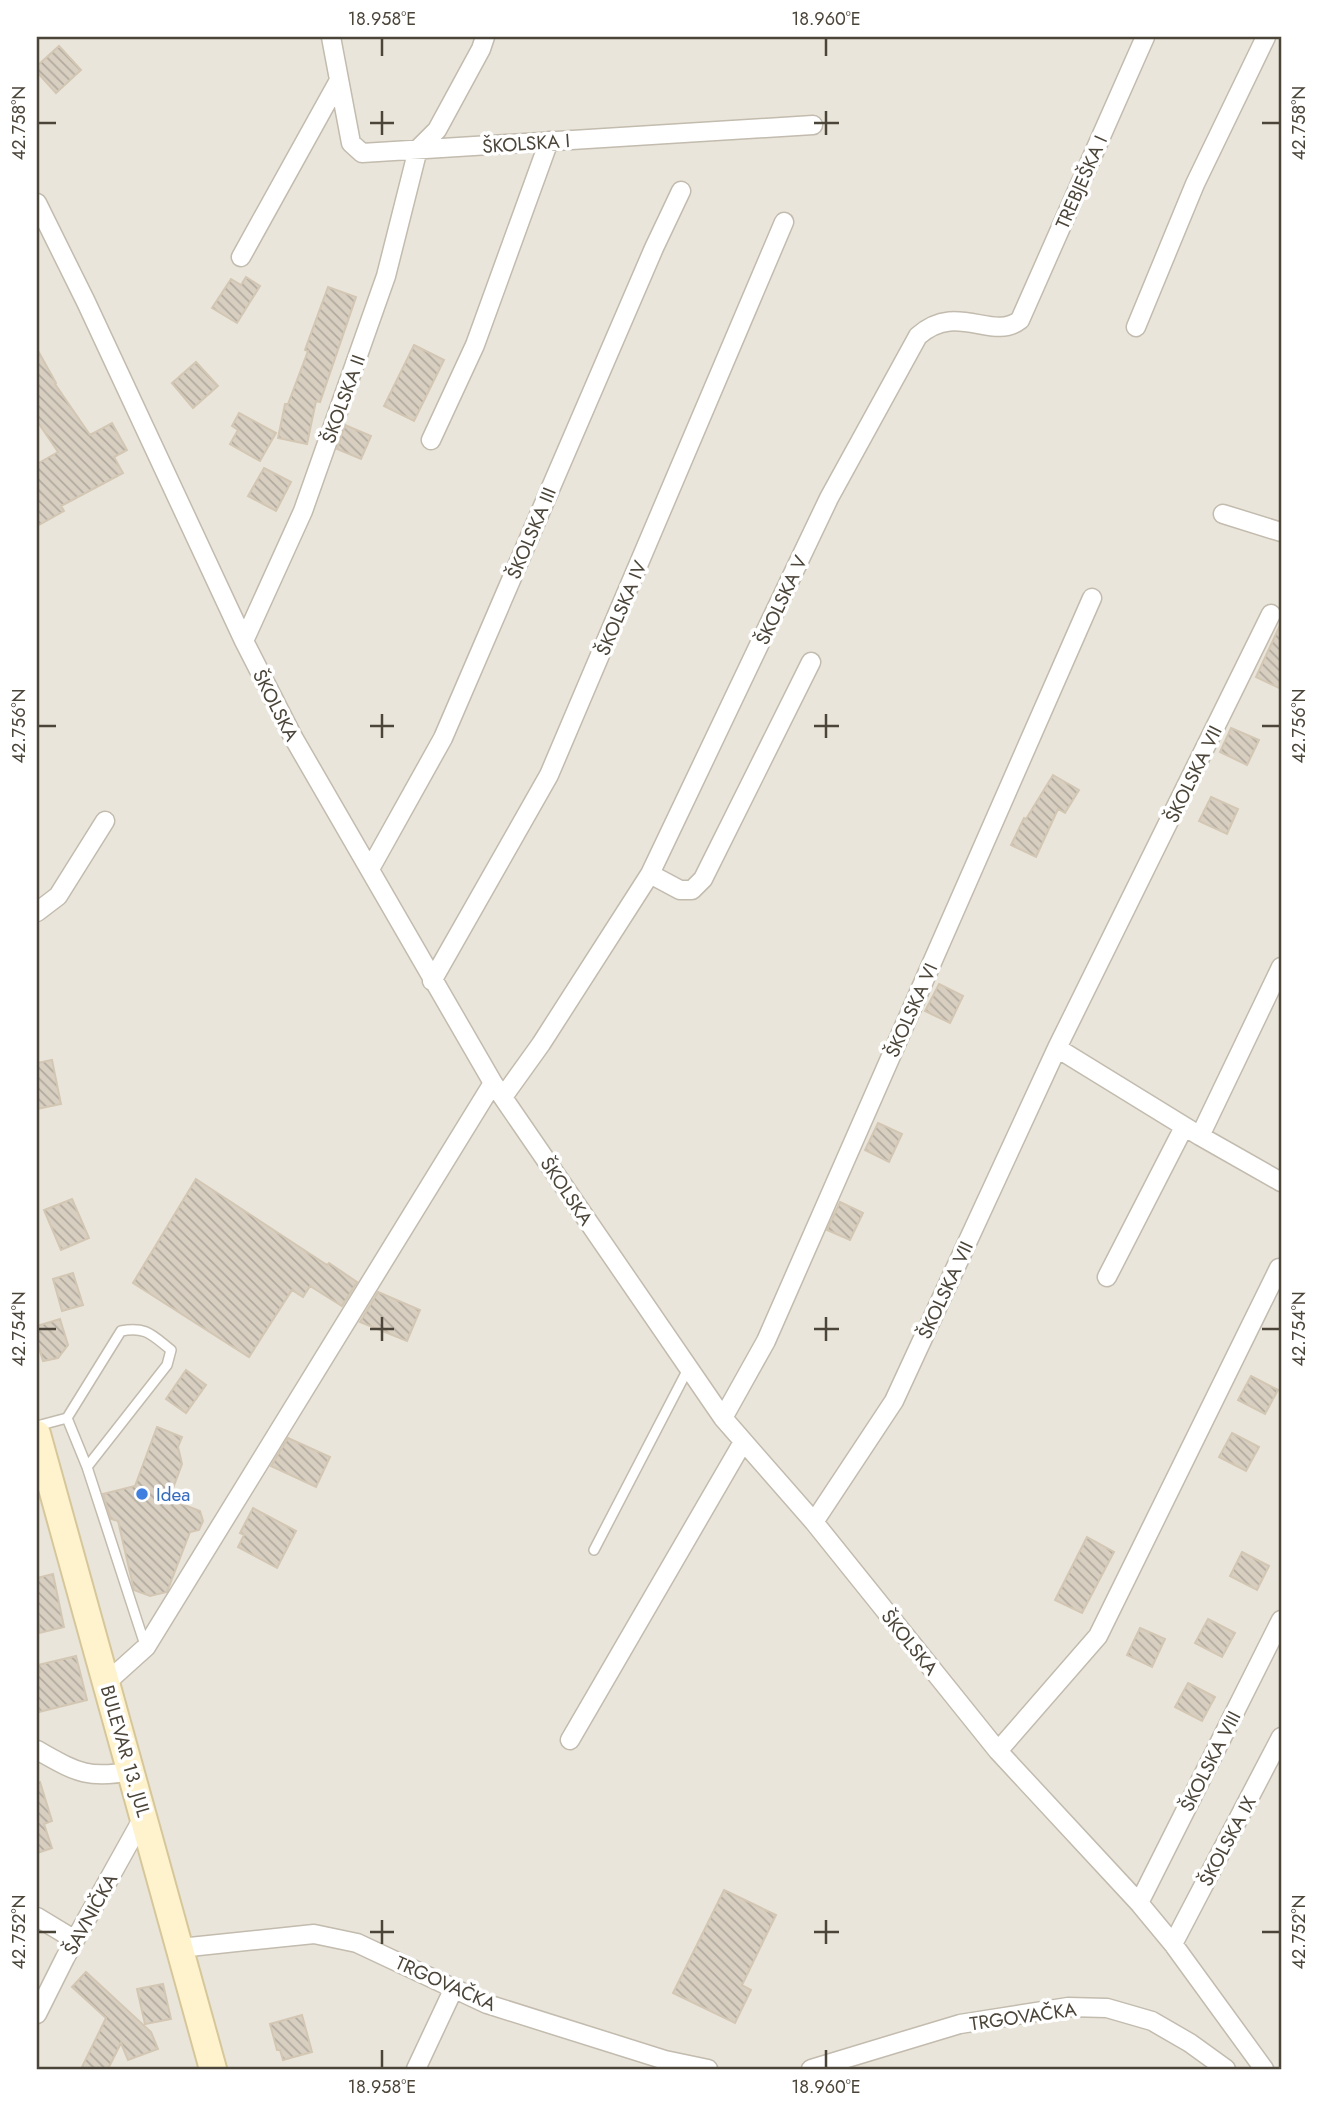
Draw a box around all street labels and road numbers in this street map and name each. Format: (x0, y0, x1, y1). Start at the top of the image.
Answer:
street label: ŠKOLSKA I (481, 127, 571, 160)
street label: TREBJEŠKA I (1049, 131, 1114, 233)
street label: ŠKOLSKA II (315, 351, 372, 447)
street label: ŠKOLSKA III (500, 483, 563, 583)
street label: ŠKOLSKA V (749, 551, 814, 649)
street label: ŠKOLSKA IV (589, 556, 654, 660)
street label: ŠKOLSKA (246, 665, 305, 746)
street label: ŠKOLSKA VII (1158, 721, 1229, 827)
street label: ŠKOLSKA VI (879, 959, 944, 1062)
street label: ŠKOLSKA (534, 1152, 600, 1231)
street label: ŠKOLSKA VII (911, 1237, 980, 1343)
street label: ŠKOLSKA (875, 1604, 945, 1681)
street label: BULEVAR 13. JUL (94, 1682, 157, 1821)
street label: ŠKOLSKA VIII (1174, 1706, 1247, 1816)
street label: ŠKOLSKA IX (1192, 1791, 1263, 1891)
street label: ŠAVNIČKA (57, 1868, 124, 1960)
street label: TRGOVAČKA (391, 1949, 501, 2018)
street label: TRGOVAČKA (968, 1996, 1079, 2037)

